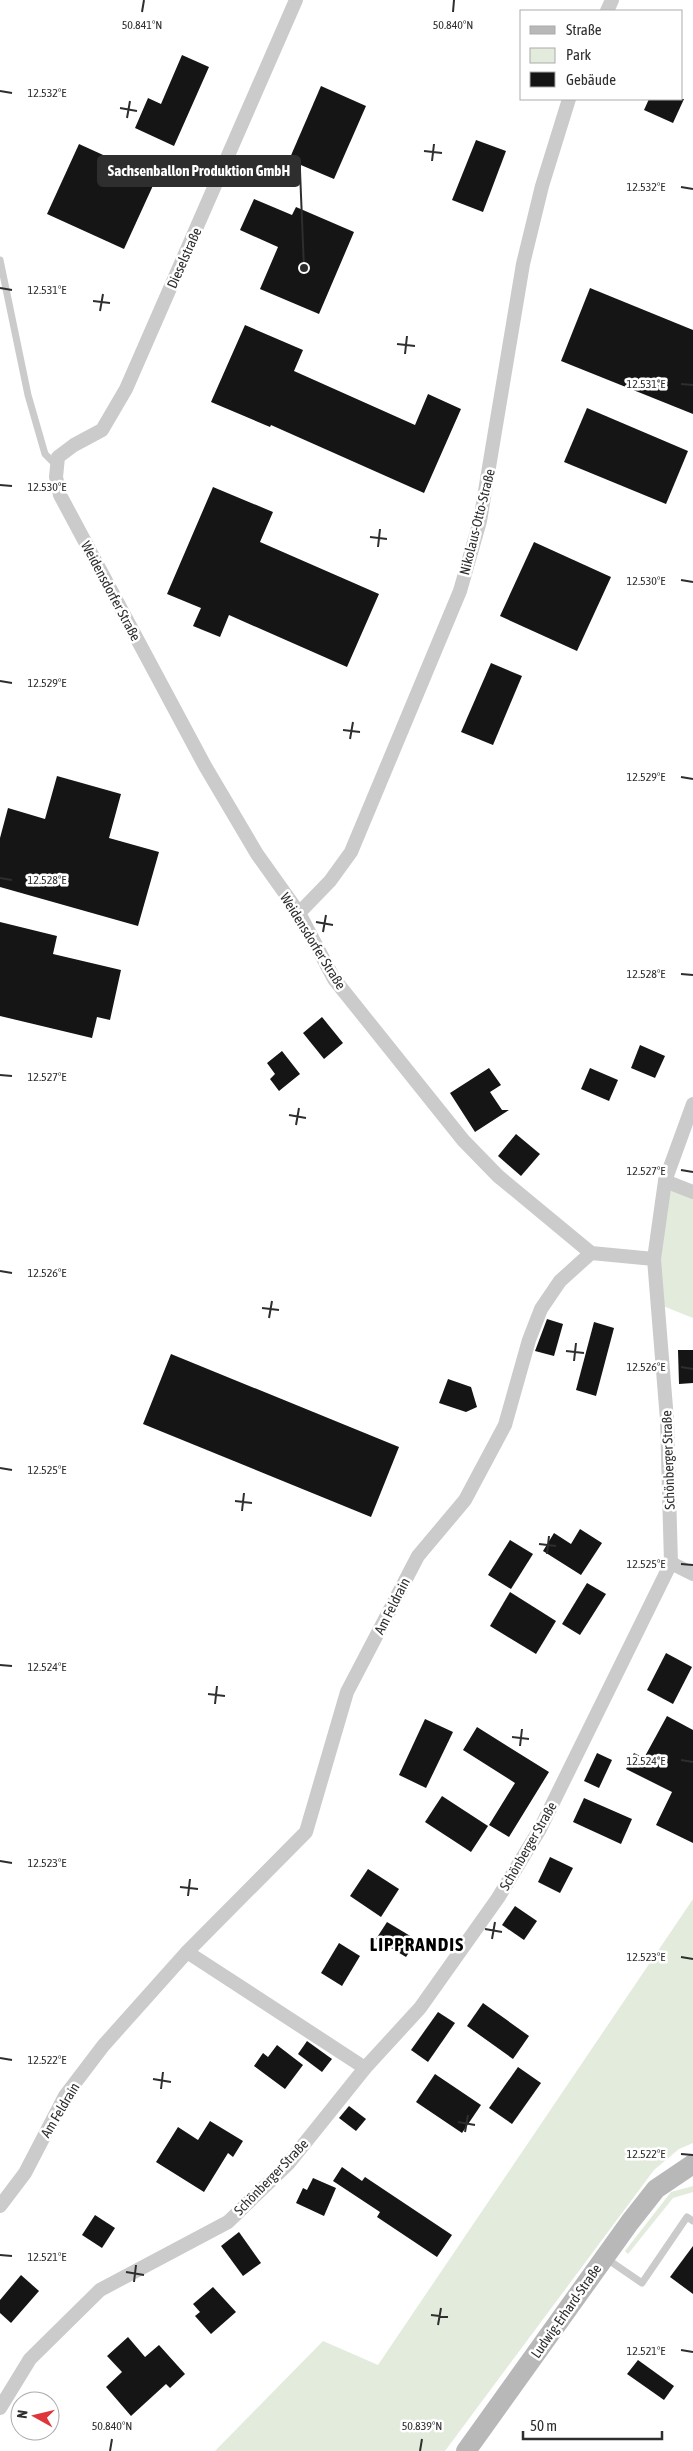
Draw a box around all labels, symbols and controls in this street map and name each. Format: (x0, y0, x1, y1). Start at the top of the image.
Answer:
legend (520, 10, 683, 100)
text: 50.841°N (122, 18, 162, 32)
text: 50.840°N (433, 18, 473, 32)
text: Straße (566, 21, 602, 38)
text: Park (566, 46, 591, 63)
text: Gebäude (566, 71, 616, 88)
text: 12.532°E (28, 86, 66, 100)
callout: Sachsenballon Produktion GmbH (98, 156, 300, 186)
text: Sachsenballon Produktion GmbH (108, 162, 290, 179)
text: 12.532°E (627, 180, 665, 194)
street label: Dieselstraße (164, 225, 204, 291)
text: 12.531°E (28, 283, 66, 297)
text: 12.531°E (627, 377, 665, 391)
street label: Nikolaus-Otto-Straße (456, 467, 498, 577)
text: 12.530°E (28, 480, 66, 494)
street label: Weidensdorfer Straße (78, 538, 144, 644)
text: 12.530°E (627, 574, 665, 588)
text: 12.529°E (28, 676, 66, 690)
text: 12.529°E (627, 770, 665, 784)
text: 12.528°E (28, 873, 66, 887)
street label: Weidensdorfer Straße (277, 890, 349, 992)
text: 12.528°E (627, 967, 665, 981)
text: 12.527°E (28, 1070, 66, 1084)
text: 12.527°E (627, 1164, 665, 1178)
text: 12.526°E (28, 1266, 66, 1280)
text: 12.526°E (627, 1360, 665, 1374)
street label: Schönberger Straße (658, 1410, 678, 1510)
text: 12.525°E (28, 1463, 66, 1477)
text: 12.525°E (627, 1557, 665, 1571)
street label: Am Feldrain (371, 1575, 413, 1637)
text: 12.524°E (28, 1660, 66, 1674)
text: 12.524°E (627, 1754, 665, 1768)
street label: Schönberger Straße (496, 1799, 560, 1893)
text: 12.523°E (28, 1856, 66, 1870)
district label: LIPPRANDIS (370, 1933, 464, 1955)
text: 12.523°E (627, 1950, 665, 1964)
text: 12.522°E (28, 2053, 66, 2067)
street label: Am Feldrain (37, 2080, 83, 2140)
street label: Schönberger Straße (231, 2136, 311, 2218)
text: 12.522°E (627, 2147, 665, 2161)
text: 12.521°E (28, 2250, 66, 2264)
street label: Ludwig-Erhard-Straße (528, 2261, 604, 2361)
text: 12.521°E (627, 2344, 665, 2358)
north arrow (10, 2391, 60, 2441)
scale bar (523, 2408, 662, 2440)
text: N (14, 2409, 31, 2419)
text: 50 m (530, 2417, 557, 2434)
text: 50.840°N (92, 2419, 132, 2433)
text: 50.839°N (402, 2419, 442, 2433)

